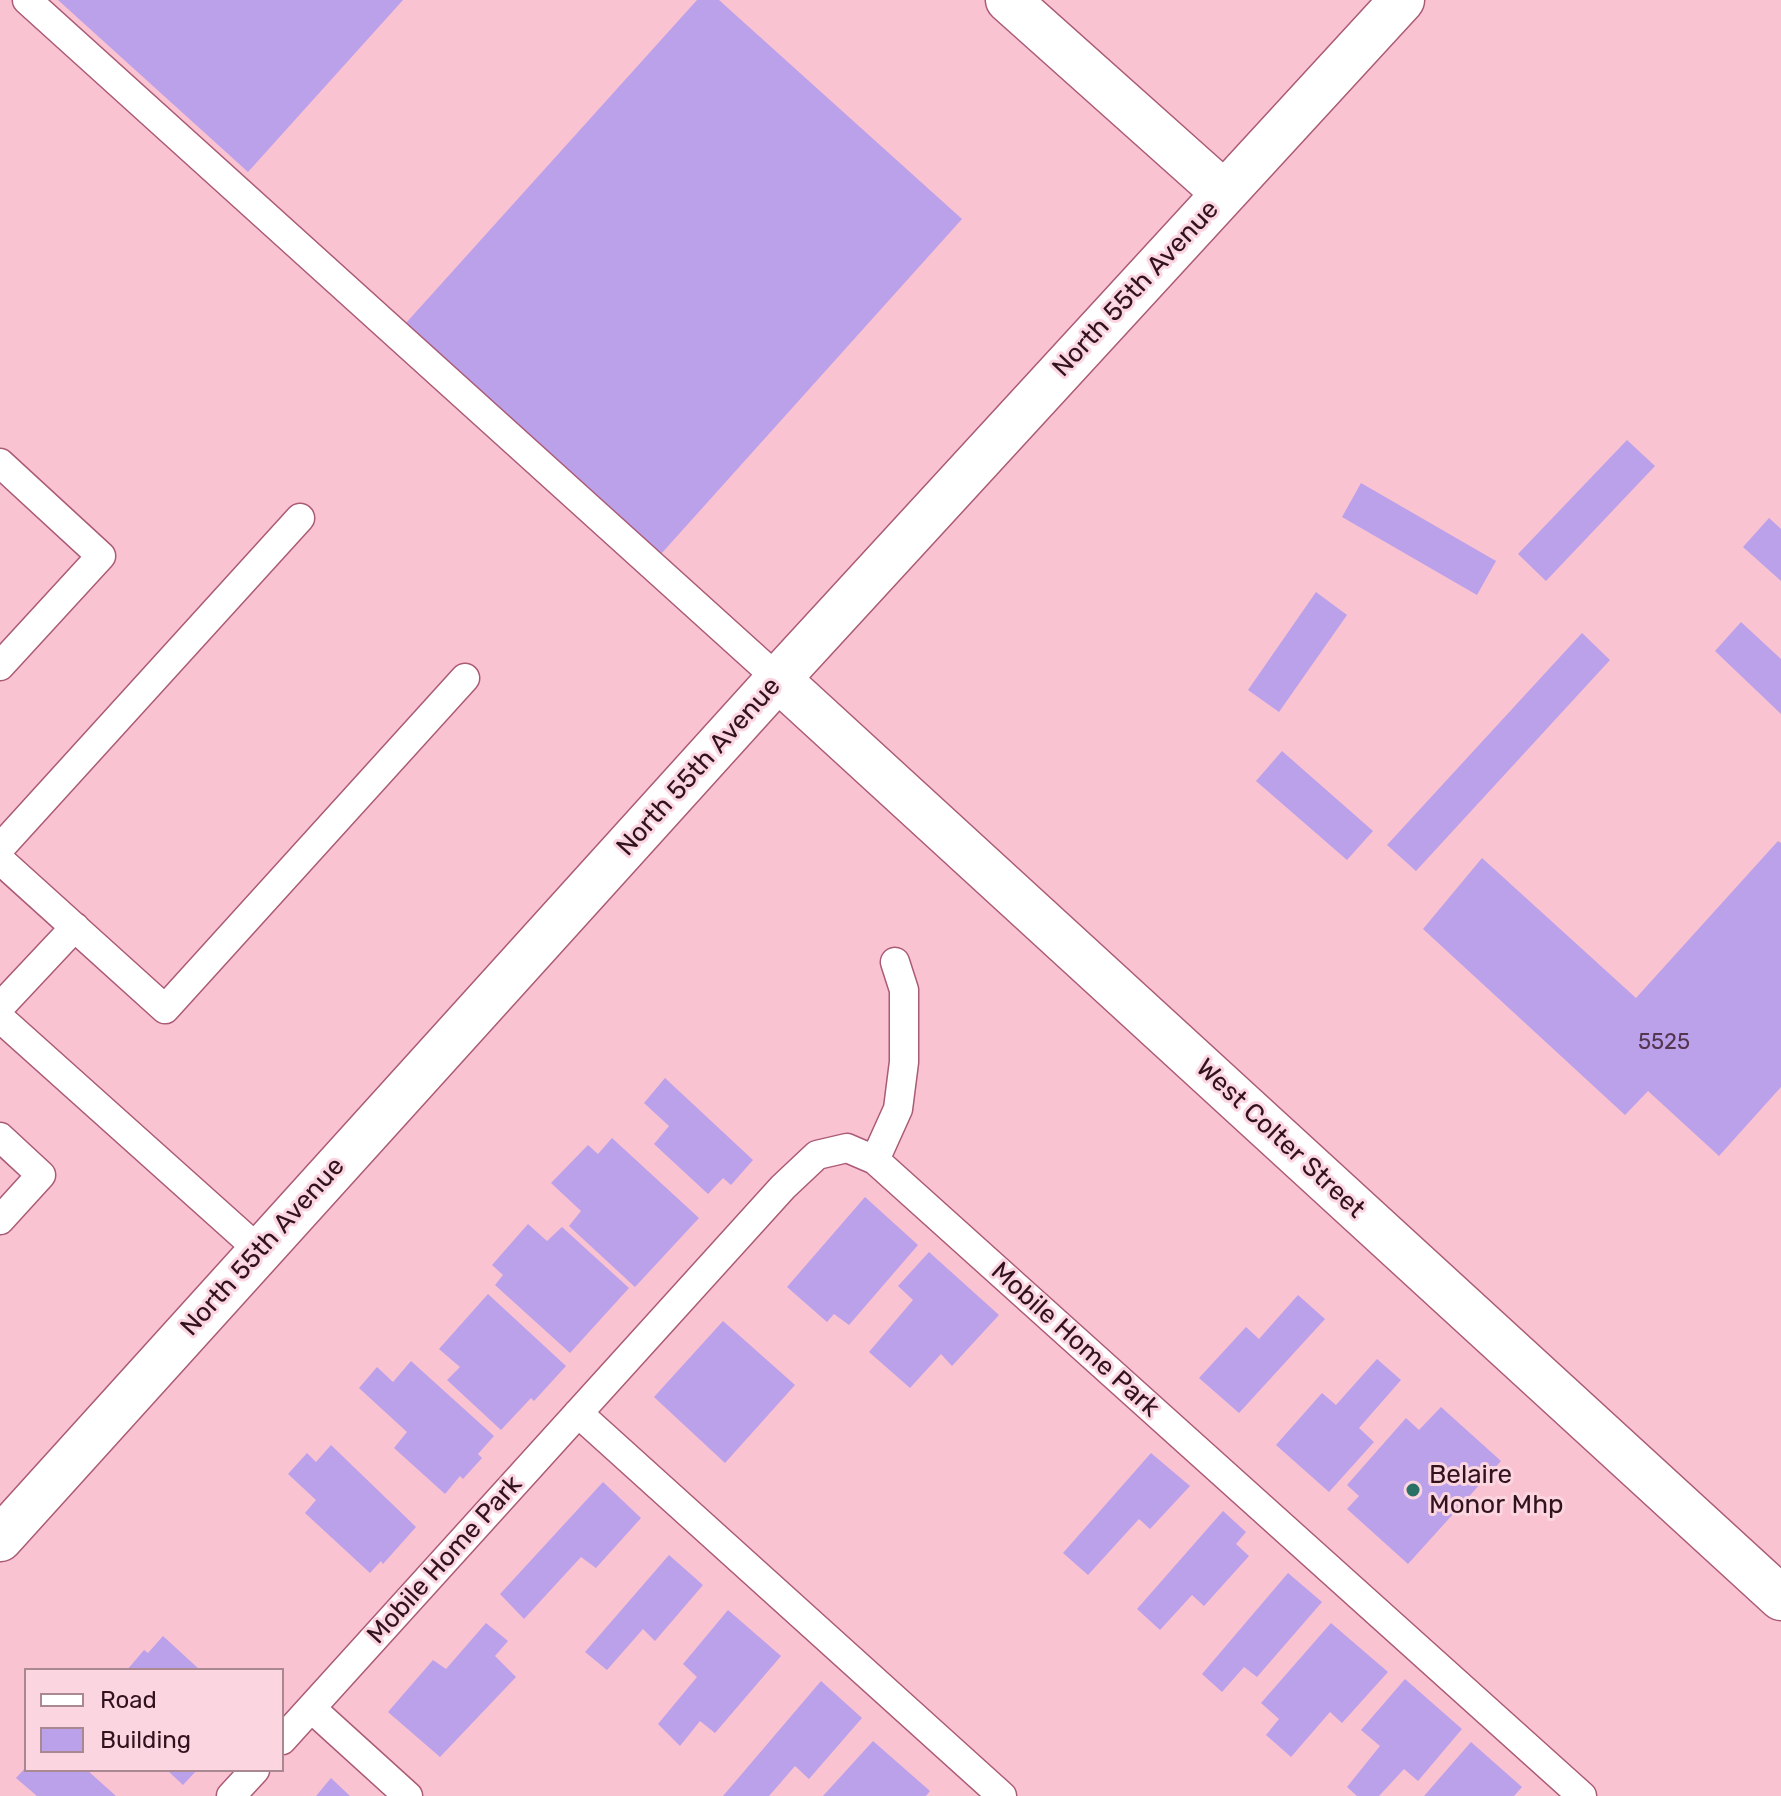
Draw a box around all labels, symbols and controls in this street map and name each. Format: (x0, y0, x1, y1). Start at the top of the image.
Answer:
street label: North 55th Avenue (1046, 194, 1226, 384)
street label: North 55th Avenue (611, 671, 787, 863)
house number: 5525 (1638, 1030, 1690, 1056)
street label: West Colter Street (1189, 1053, 1371, 1225)
street label: North 55th Avenue (175, 1151, 351, 1343)
street label: Mobile Home Park (984, 1256, 1166, 1424)
place label: Belaire Monor Mhp (1429, 1459, 1563, 1520)
street label: Mobile Home Park (361, 1469, 529, 1651)
marker: Belaire Monor Mhp (1404, 1481, 1422, 1499)
legend (24, 1668, 284, 1772)
text: Road (100, 1686, 157, 1714)
text: Building (100, 1726, 191, 1754)

